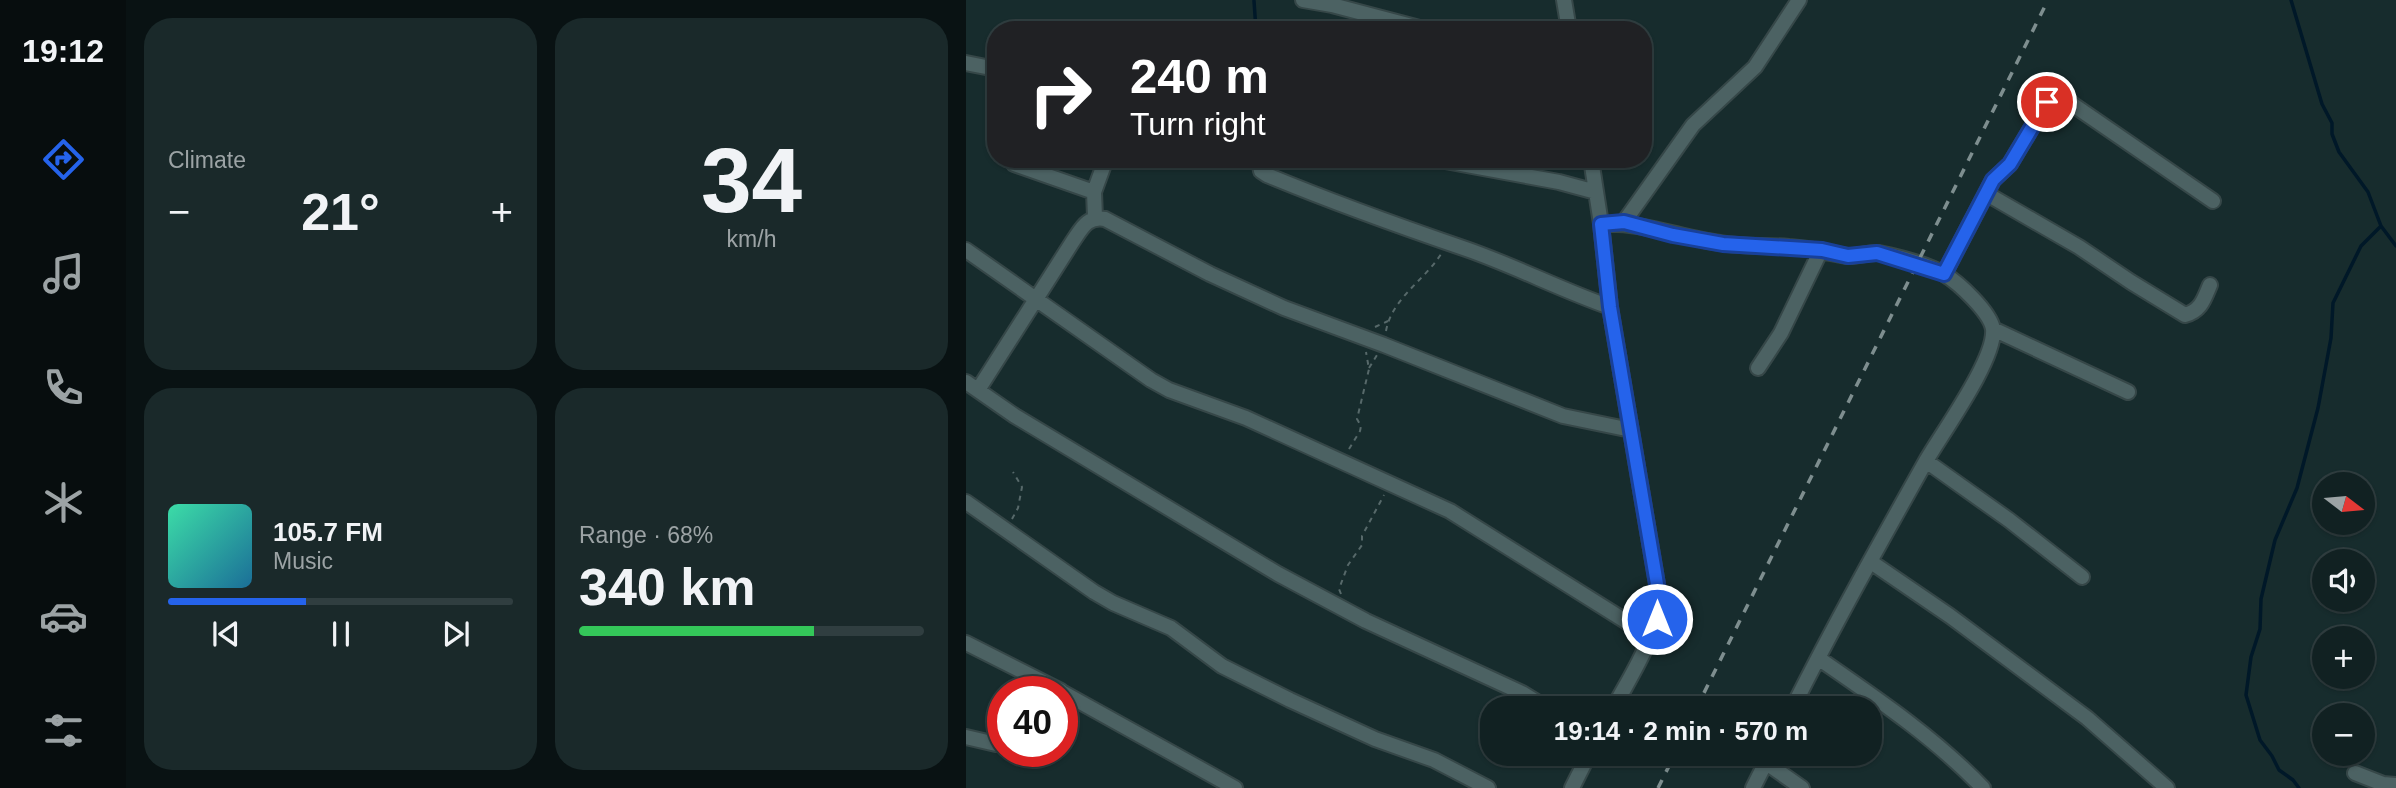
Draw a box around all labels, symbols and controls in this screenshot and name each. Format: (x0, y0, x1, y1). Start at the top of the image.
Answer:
text: 19:12 (22, 33, 104, 69)
icon: right (1015, 49, 1106, 140)
text: 240 m (1130, 49, 1269, 103)
pin (2017, 72, 2077, 132)
icon: arrive (2028, 83, 2066, 121)
text: Turn right (1130, 106, 1266, 142)
text: 34 (701, 130, 802, 231)
icon: directions (39, 135, 88, 184)
text: Climate (168, 147, 246, 173)
text: 21° (301, 183, 380, 241)
text: − (168, 191, 190, 233)
text: + (491, 191, 513, 233)
text: km/h (727, 226, 776, 252)
icon: music (39, 249, 88, 298)
icon: phone (39, 363, 88, 412)
north arrow (2312, 472, 2375, 536)
map controls (2312, 472, 2375, 766)
icon: climate (39, 478, 88, 527)
text: 105.7 FM (273, 517, 383, 547)
text: Range · 68% (579, 522, 713, 548)
text: Music (273, 548, 333, 574)
button: sound (2312, 549, 2375, 612)
text: 340 km (579, 558, 755, 616)
position arrow (1620, 582, 1694, 656)
icon: car (39, 592, 88, 641)
icon: previous (207, 615, 245, 653)
icon: pause (322, 615, 360, 653)
icon: next (437, 615, 475, 653)
button: + (2312, 626, 2375, 689)
speed limit sign: 40 (987, 676, 1078, 767)
button: − (2312, 703, 2375, 766)
icon: filters (39, 706, 88, 755)
text: 19:14 · 2 min · 570 m (1554, 716, 1808, 746)

